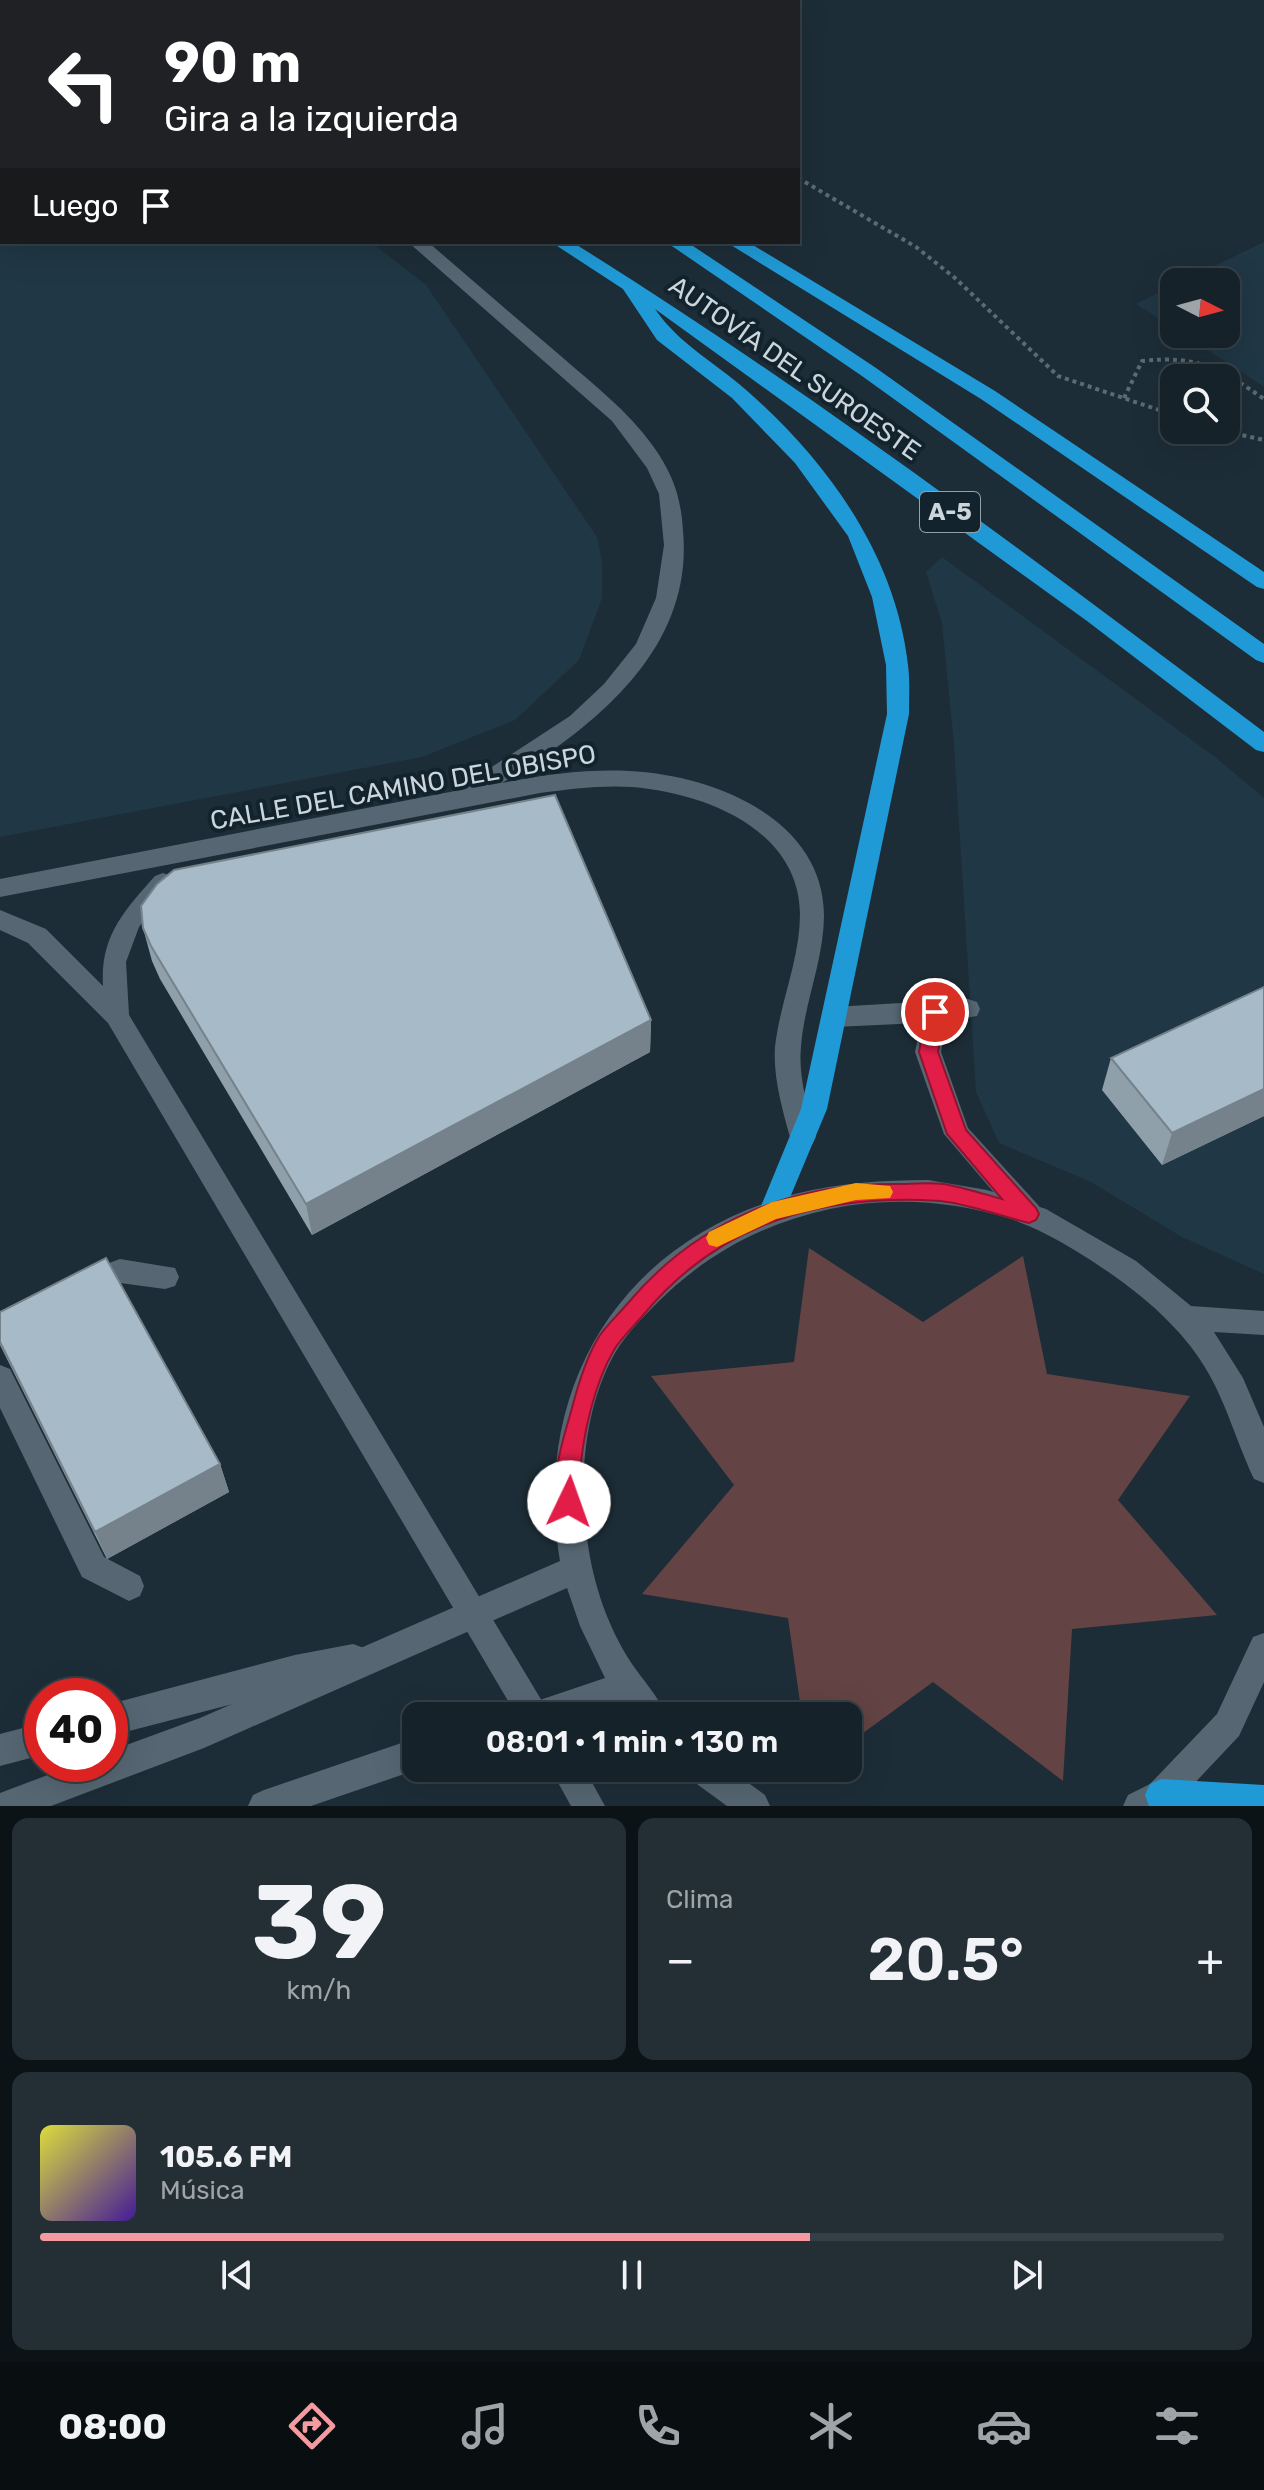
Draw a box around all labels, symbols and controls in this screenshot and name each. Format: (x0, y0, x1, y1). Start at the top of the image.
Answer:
text: 90 m (164, 30, 301, 96)
icon: left (32, 32, 136, 136)
text: Gira a la izquierda (164, 97, 459, 140)
icon: arrive (134, 184, 178, 228)
text: Luego (32, 188, 118, 224)
north arrow (1160, 268, 1240, 348)
map controls (1160, 268, 1240, 444)
street label: AUTOVÍA DEL SUROESTE (663, 270, 926, 467)
button: search (1160, 364, 1240, 444)
road number: A-5 (920, 492, 980, 532)
street label: CALLE DEL CAMINO DEL OBISPO (208, 738, 598, 837)
pin (901, 978, 969, 1046)
icon: arrive (913, 990, 957, 1034)
position arrow (527, 1460, 611, 1544)
speed limit sign: 40 (24, 1678, 128, 1782)
text: 08:01 · 1 min · 130 m (486, 1724, 778, 1760)
text: 39 (251, 1861, 387, 1984)
text: Clima (666, 1884, 733, 1915)
text: 20.5° (867, 1924, 1024, 1995)
text: − (666, 1934, 695, 1986)
text: + (1197, 1934, 1224, 1986)
text: km/h (287, 1975, 351, 2006)
text: 105.6 FM (160, 2139, 292, 2175)
text: Música (160, 2175, 245, 2206)
icon: previous (215, 2253, 259, 2297)
icon: pause (610, 2253, 654, 2297)
icon: next (1005, 2253, 1049, 2297)
icon: directions (284, 2398, 340, 2454)
icon: music (457, 2398, 513, 2454)
icon: phone (630, 2398, 686, 2454)
icon: climate (803, 2398, 859, 2454)
icon: car (976, 2398, 1032, 2454)
icon: filters (1149, 2398, 1205, 2454)
text: 08:00 (59, 2405, 167, 2448)

